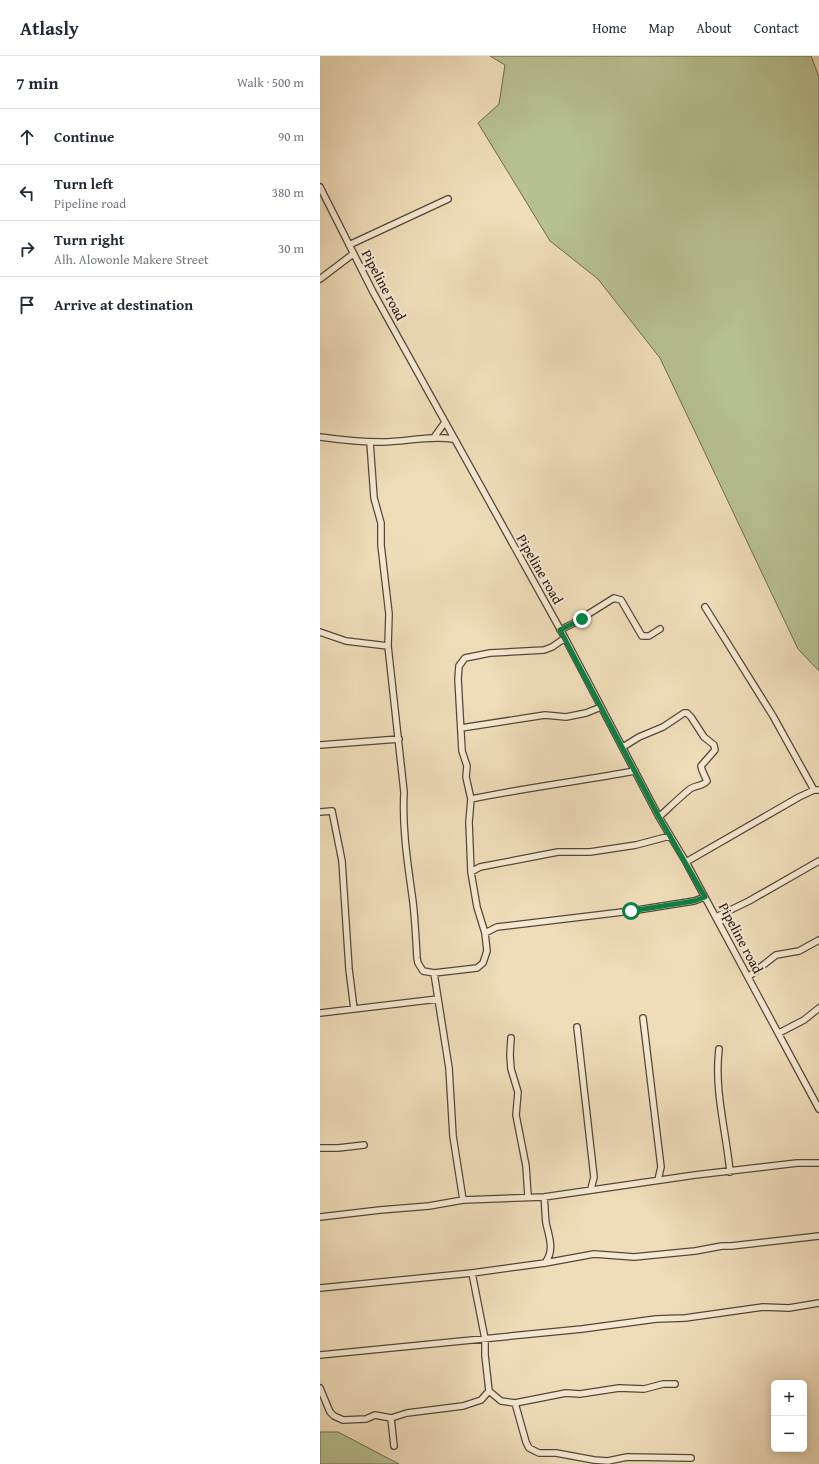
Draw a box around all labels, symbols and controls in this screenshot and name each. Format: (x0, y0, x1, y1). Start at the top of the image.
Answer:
text: Atlasly (20, 14, 79, 42)
text: Home (592, 18, 627, 38)
text: Map (649, 18, 674, 38)
text: About (696, 18, 732, 38)
text: Contact (754, 18, 799, 38)
text: 7 min (16, 70, 58, 95)
text: Walk · 500 m (237, 73, 304, 92)
icon: ahead (16, 126, 38, 148)
text: Continue (54, 126, 115, 147)
text: 90 m (278, 127, 304, 146)
text: Turn left (54, 173, 113, 194)
icon: left (16, 182, 38, 204)
text: 380 m (272, 183, 304, 202)
text: Pipeline road (54, 194, 126, 213)
text: Turn right (54, 229, 125, 250)
icon: right (16, 238, 38, 260)
text: 30 m (278, 239, 304, 258)
street label: Pipeline road (357, 246, 411, 324)
text: Alh. Alowonle Makere Street (54, 250, 209, 269)
icon: arrive (16, 294, 38, 316)
text: Arrive at destination (54, 294, 193, 315)
street label: Pipeline road (512, 530, 568, 608)
route end (573, 610, 591, 628)
street label: Pipeline road (714, 899, 768, 977)
route start (622, 902, 640, 920)
map controls (771, 1380, 807, 1452)
button: + (771, 1380, 807, 1416)
button: − (771, 1416, 807, 1452)

